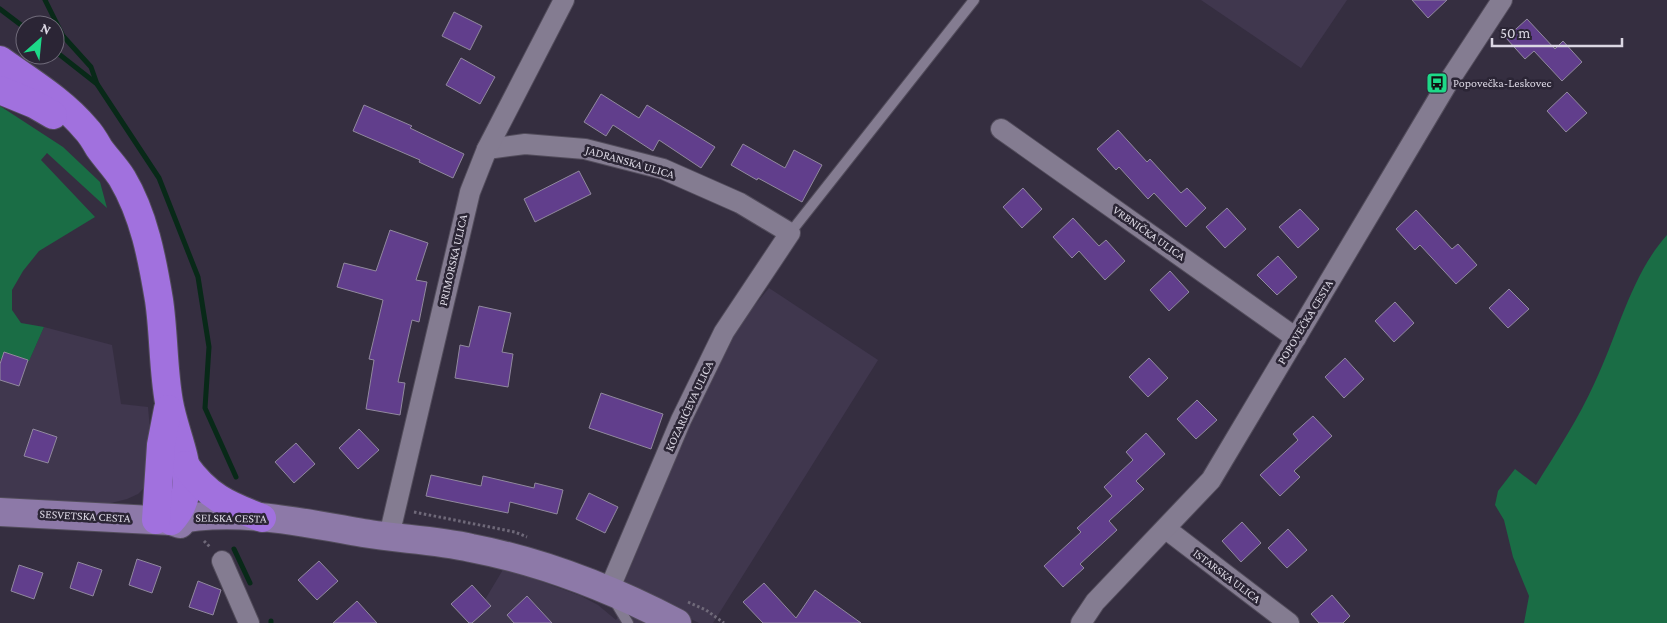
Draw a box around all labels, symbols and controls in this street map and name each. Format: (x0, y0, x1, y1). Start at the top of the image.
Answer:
north arrow (15, 15, 65, 65)
scale bar (1492, 15, 1622, 47)
text: N (38, 19, 54, 38)
text: 50 m (1500, 25, 1530, 41)
bus stop icon: Popovečka-Leskovec (1425, 71, 1449, 95)
place label: Popovečka-Leskovec (1453, 76, 1551, 90)
street label: JADRANSKA ULICA (583, 142, 676, 181)
street label: VRBNIČKA ULICA (1110, 203, 1188, 263)
street label: PRIMORSKA ULICA (436, 213, 470, 307)
street label: POPOVEČKA CESTA (1274, 277, 1336, 367)
street label: KOZARIĆEVA ULICA (662, 358, 716, 453)
street label: SESVETSKA CESTA (39, 507, 131, 525)
street label: SELSKA CESTA (195, 510, 267, 526)
street label: ISTARSKA ULICA (1190, 546, 1264, 606)

